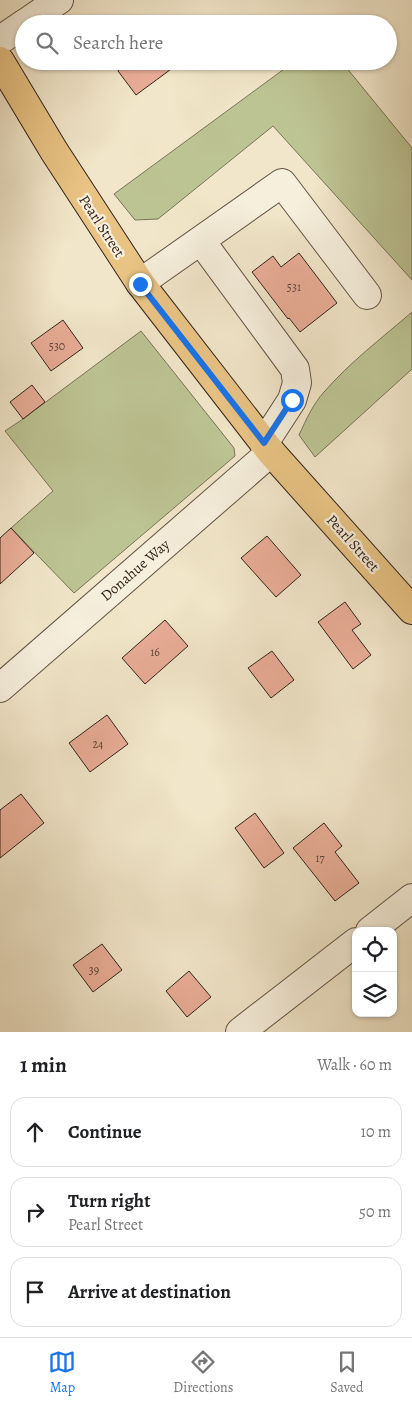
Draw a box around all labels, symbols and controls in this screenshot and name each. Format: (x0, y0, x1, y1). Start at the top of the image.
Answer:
search box (15, 15, 397, 70)
icon: search (33, 29, 61, 57)
text: Search here (73, 30, 163, 56)
street label: Pearl Street (74, 191, 130, 261)
route end (129, 273, 152, 296)
house number: 531 (287, 279, 301, 295)
house number: 530 (49, 338, 65, 354)
route start (281, 389, 304, 412)
street label: Pearl Street (322, 510, 384, 576)
street label: Donahue Way (96, 534, 174, 606)
house number: 16 (150, 644, 160, 660)
house number: 24 (92, 736, 104, 752)
house number: 17 (315, 850, 326, 866)
map controls (352, 927, 397, 1017)
button: locate (352, 927, 397, 972)
house number: 39 (89, 962, 99, 978)
button: layers (352, 972, 397, 1017)
text: 1 min (20, 1051, 67, 1079)
text: Walk · 60 m (317, 1054, 392, 1076)
icon: ahead (21, 1118, 49, 1146)
text: Continue (68, 1119, 142, 1145)
text: 10 m (361, 1121, 391, 1143)
text: Turn right (68, 1188, 150, 1214)
icon: right (21, 1198, 49, 1226)
text: 50 m (359, 1201, 391, 1223)
text: Pearl Street (68, 1214, 143, 1236)
icon: arrive (21, 1278, 49, 1306)
text: Arrive at destination (68, 1279, 231, 1305)
tab: Map (48, 1348, 76, 1397)
tab: Directions (173, 1348, 233, 1397)
tab: Saved (330, 1348, 364, 1397)

